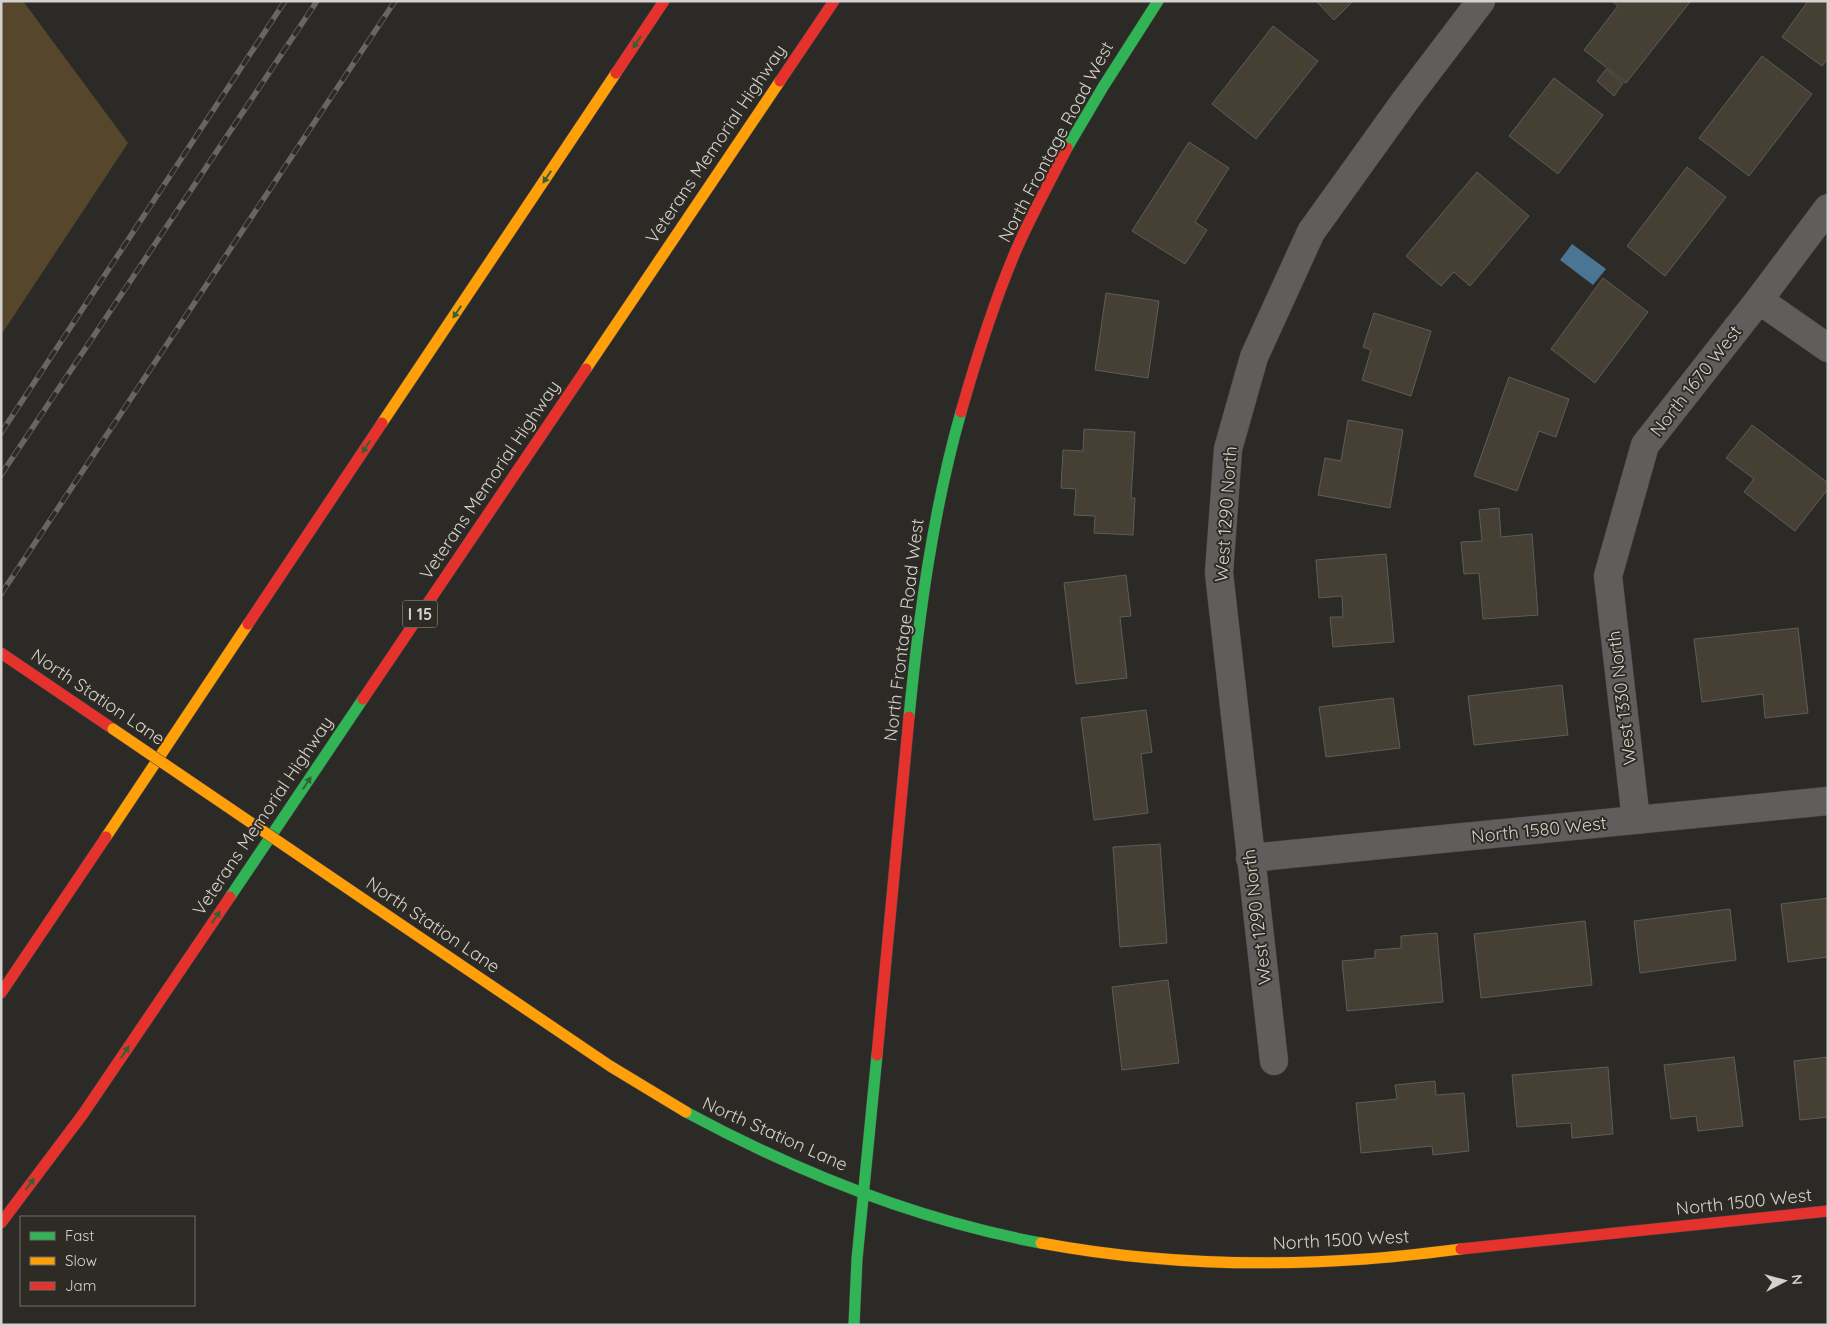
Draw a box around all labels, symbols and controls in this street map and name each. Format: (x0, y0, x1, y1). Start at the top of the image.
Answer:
one-way arrow (632, 35, 642, 49)
street label: North Frontage Road West (993, 37, 1118, 246)
street label: Veterans Memorial Highway (640, 40, 791, 248)
one-way arrow (542, 170, 552, 184)
one-way arrow (452, 305, 461, 319)
street label: North 1670 West (1645, 320, 1746, 441)
street label: Veterans Memorial Highway (414, 376, 565, 584)
one-way arrow (361, 440, 371, 454)
street label: West 1290 North (1209, 445, 1242, 583)
street label: North Frontage Road West (878, 517, 929, 743)
road number: I 15 (402, 600, 438, 628)
street label: West 1330 North (1602, 630, 1641, 767)
street label: North Station Lane (27, 643, 170, 750)
street label: Veterans Memorial Highway (187, 712, 338, 920)
one-way arrow (302, 776, 312, 790)
street label: North 1580 West (1470, 811, 1608, 848)
street label: West 1290 North (1237, 848, 1276, 986)
street label: North Station Lane (362, 871, 505, 978)
one-way arrow (211, 911, 221, 924)
one-way arrow (120, 1045, 130, 1059)
street label: North Station Lane (699, 1091, 851, 1176)
one-way arrow (25, 1178, 36, 1191)
street label: North 1500 West (1675, 1183, 1813, 1220)
legend (20, 1216, 195, 1306)
street label: North 1500 West (1272, 1224, 1410, 1255)
text: Fast (65, 1226, 94, 1245)
text: Slow (65, 1251, 97, 1270)
north arrow (1759, 1256, 1809, 1306)
text: N (1787, 1274, 1806, 1286)
text: Jam (65, 1276, 96, 1295)

